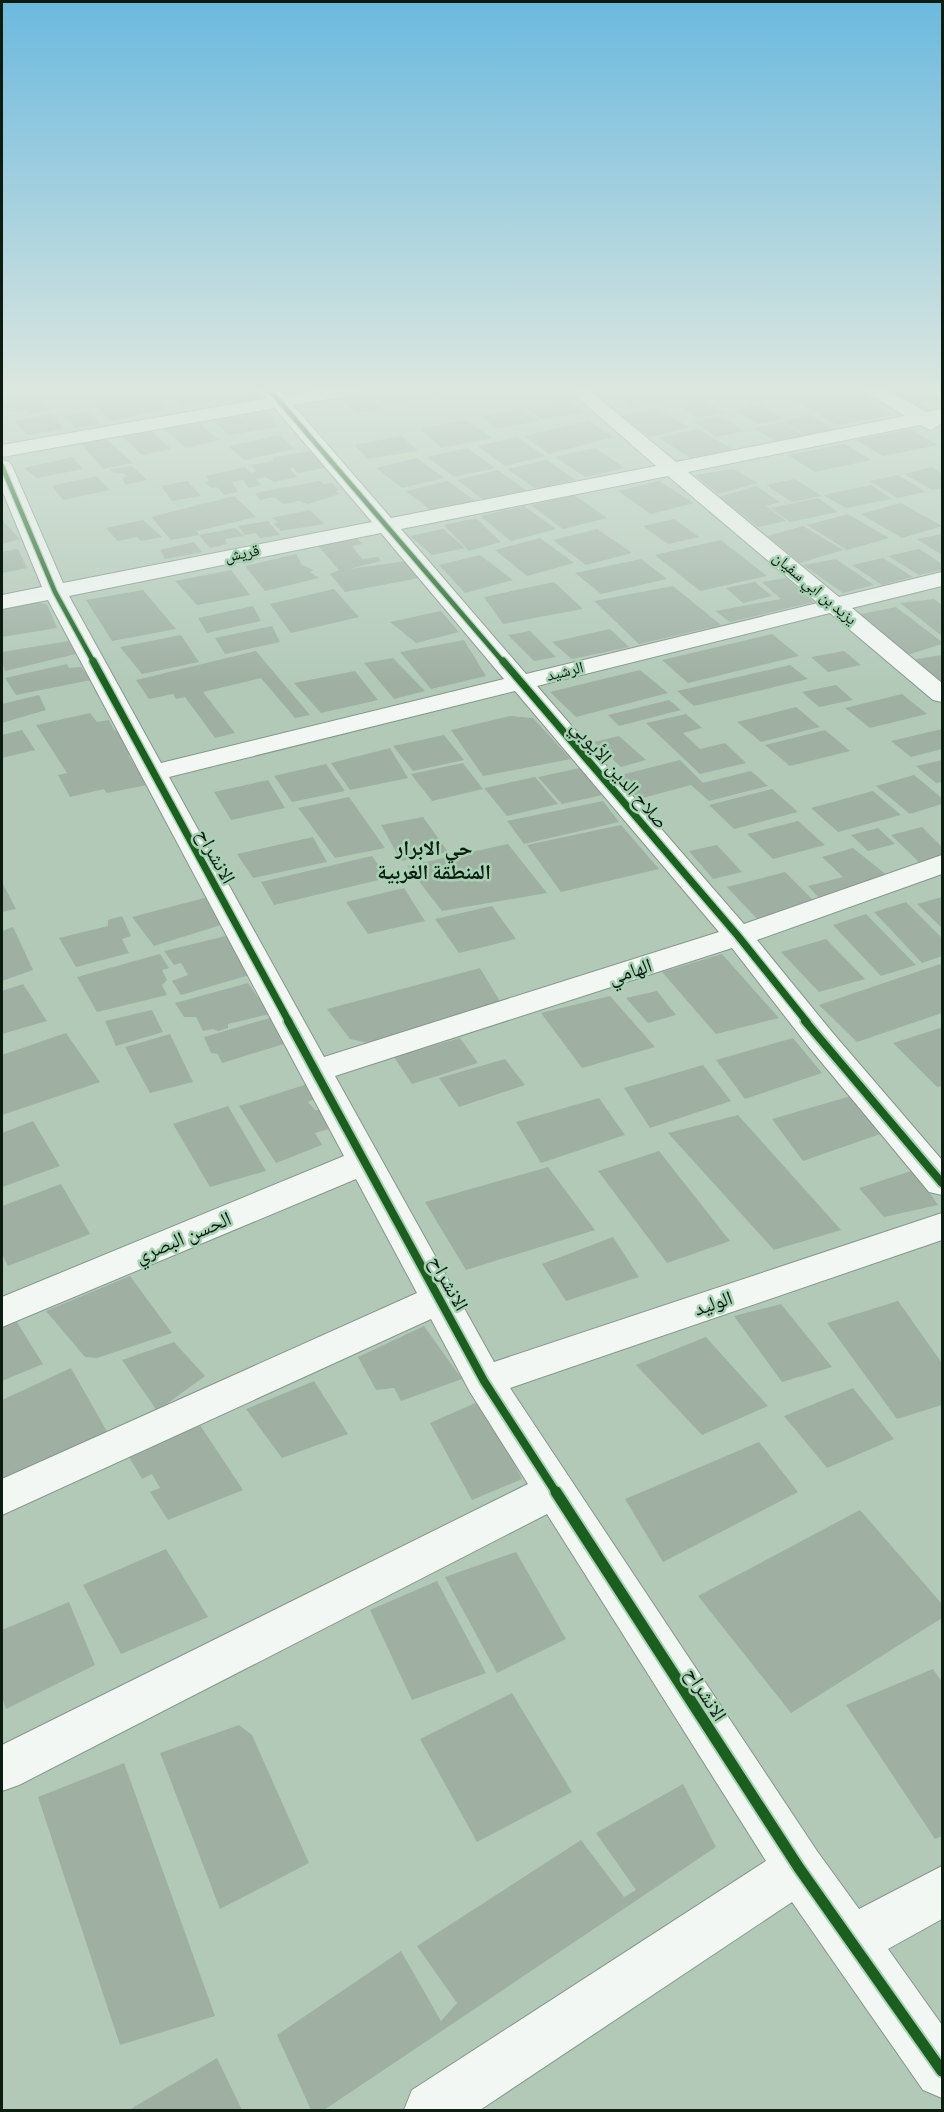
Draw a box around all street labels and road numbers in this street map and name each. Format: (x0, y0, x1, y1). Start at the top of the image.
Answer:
street label: قريش (223, 540, 261, 567)
street label: يزيد بن ابي سفيان (767, 547, 861, 631)
street label: الرشيد (544, 657, 586, 685)
street label: صلاح الدين الأيوبي (563, 715, 674, 836)
street label: الانشراح (190, 824, 241, 888)
street label: الهامي (605, 953, 656, 993)
street label: الحسن البصري (131, 1206, 236, 1272)
street label: الانشراح (423, 1251, 474, 1315)
street label: الوليد (691, 1285, 735, 1321)
street label: الانشراح (679, 1663, 732, 1726)

